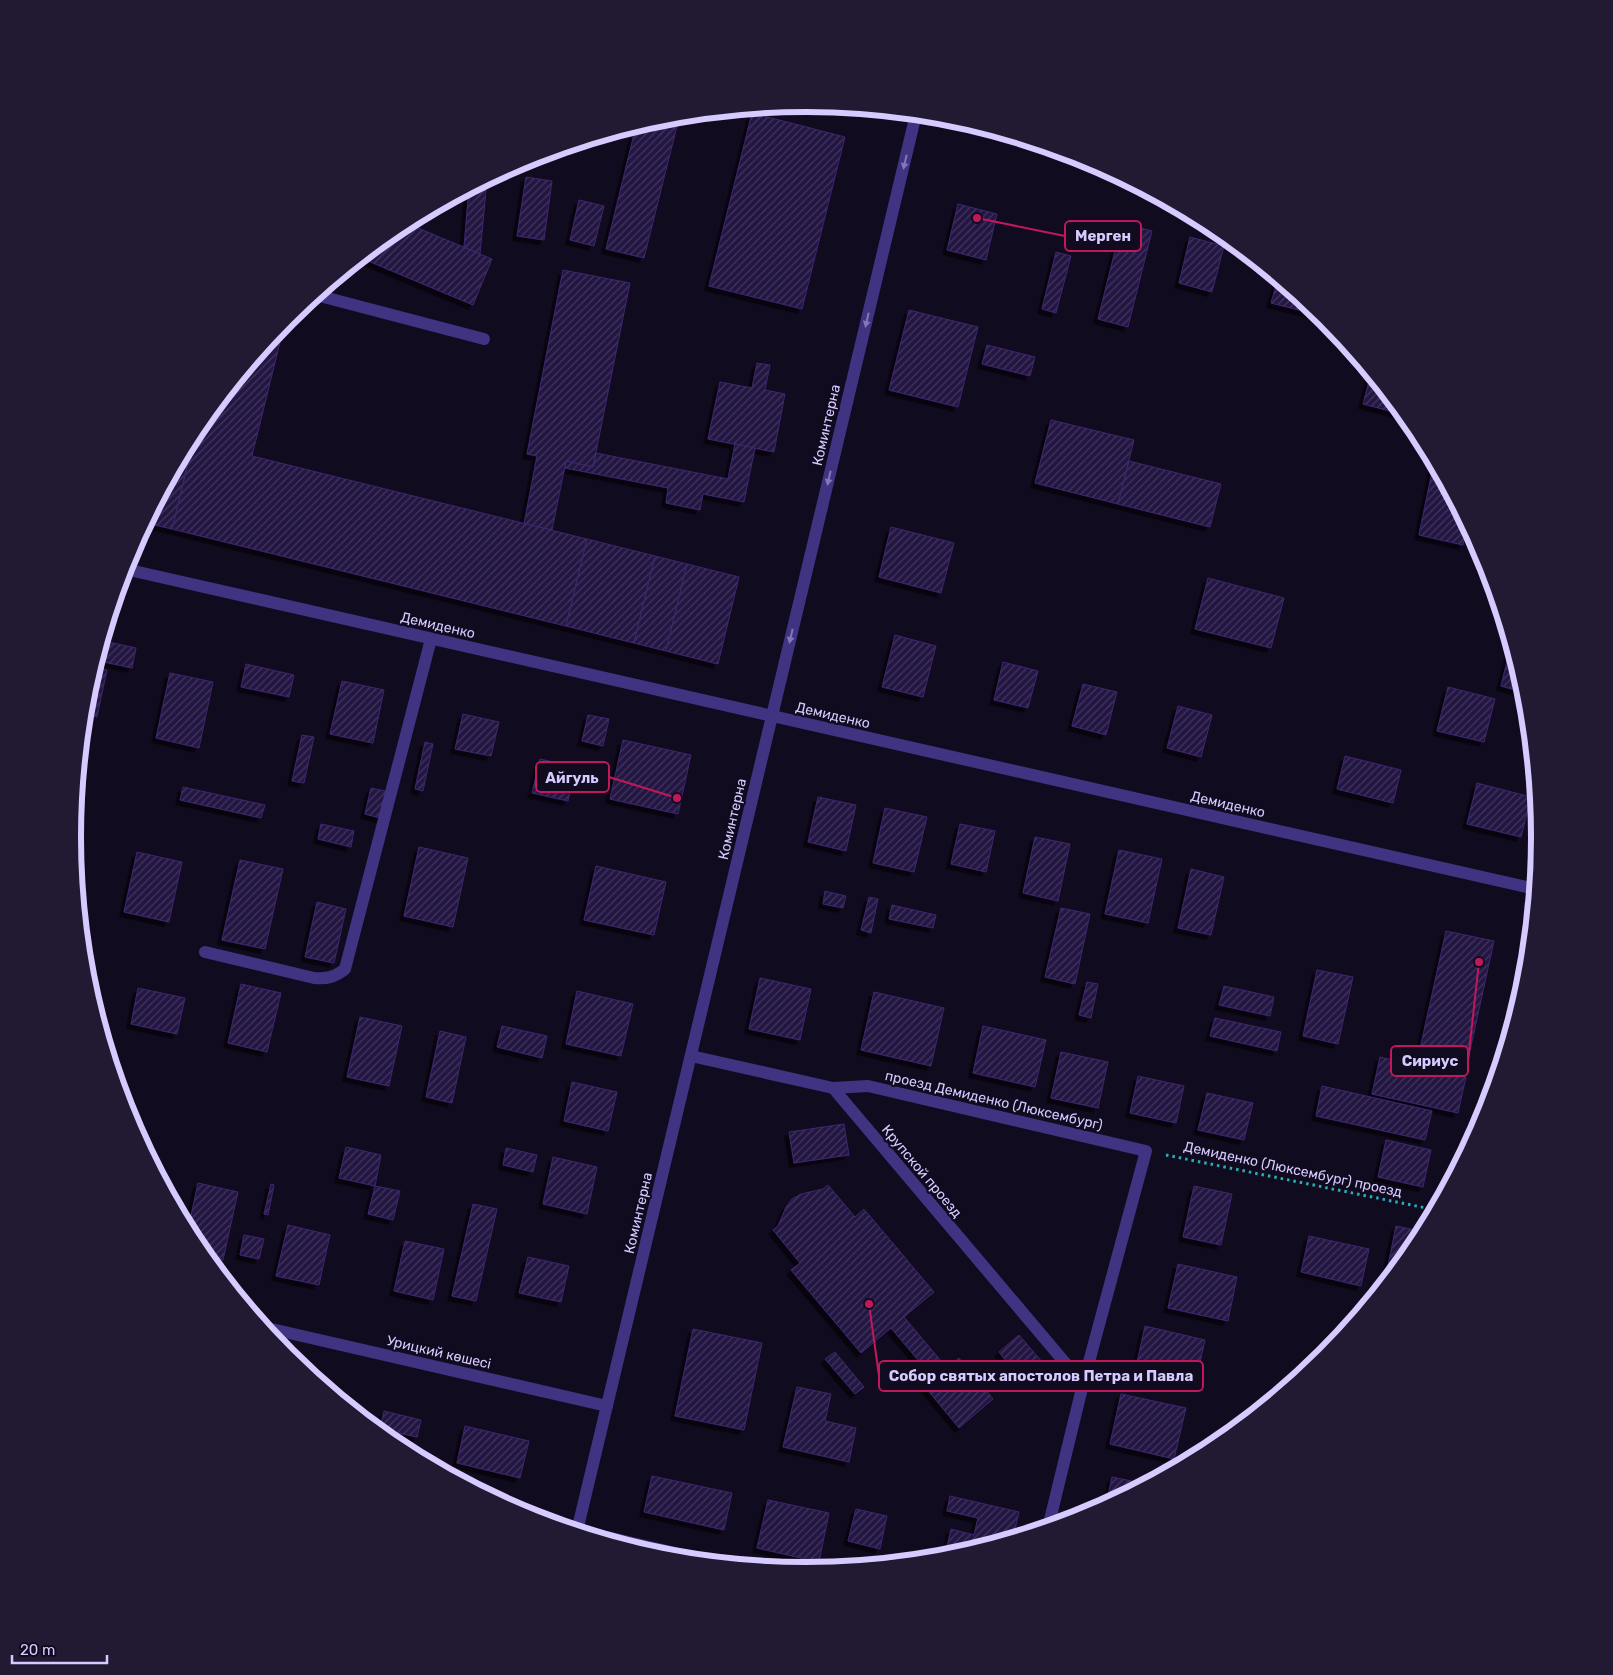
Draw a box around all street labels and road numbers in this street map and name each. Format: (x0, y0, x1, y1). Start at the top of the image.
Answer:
street label: Коминтерна (809, 383, 844, 467)
street label: Демиденко (399, 609, 477, 642)
street label: Демиденко (794, 699, 872, 732)
street label: Коминтерна (715, 777, 750, 861)
street label: Демиденко (1189, 788, 1267, 821)
street label: проезд Демиденко (Люксембург) (883, 1067, 1104, 1134)
street label: Крупской проезд (878, 1121, 965, 1221)
street label: Демиденко (Люксембург) проезд (1182, 1138, 1404, 1201)
street label: Коминтерна (621, 1171, 656, 1255)
street label: Урицкий көшесі (385, 1332, 493, 1373)

